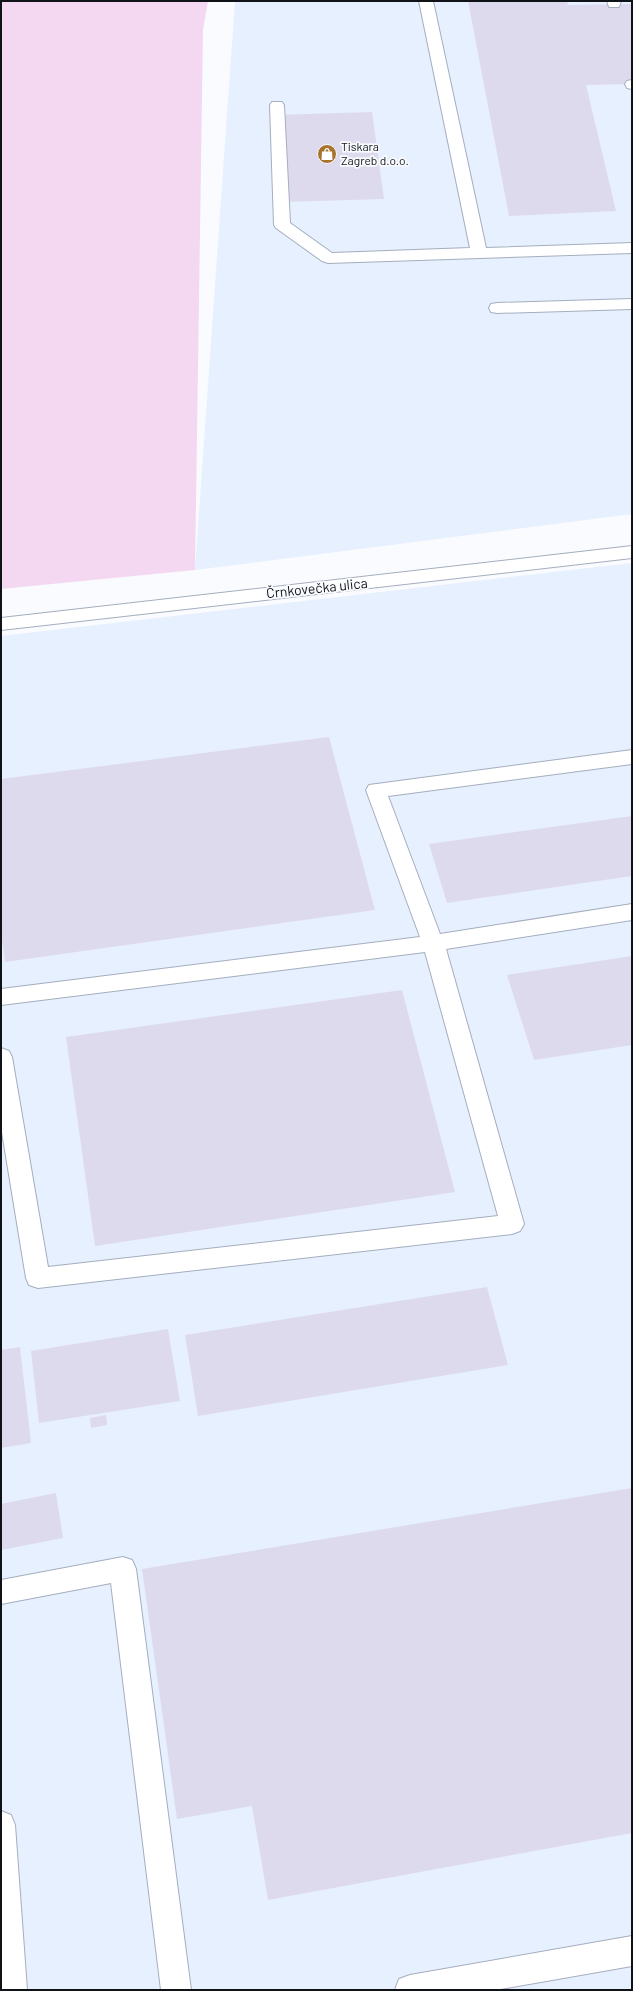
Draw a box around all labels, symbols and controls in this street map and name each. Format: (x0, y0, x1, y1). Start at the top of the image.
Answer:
place label: Tiskara Zagreb d.o.o. (341, 139, 409, 167)
shop icon: Tiskara Zagreb d.o.o. (316, 143, 338, 165)
street label: Črnkovečka ulica (265, 574, 369, 601)

